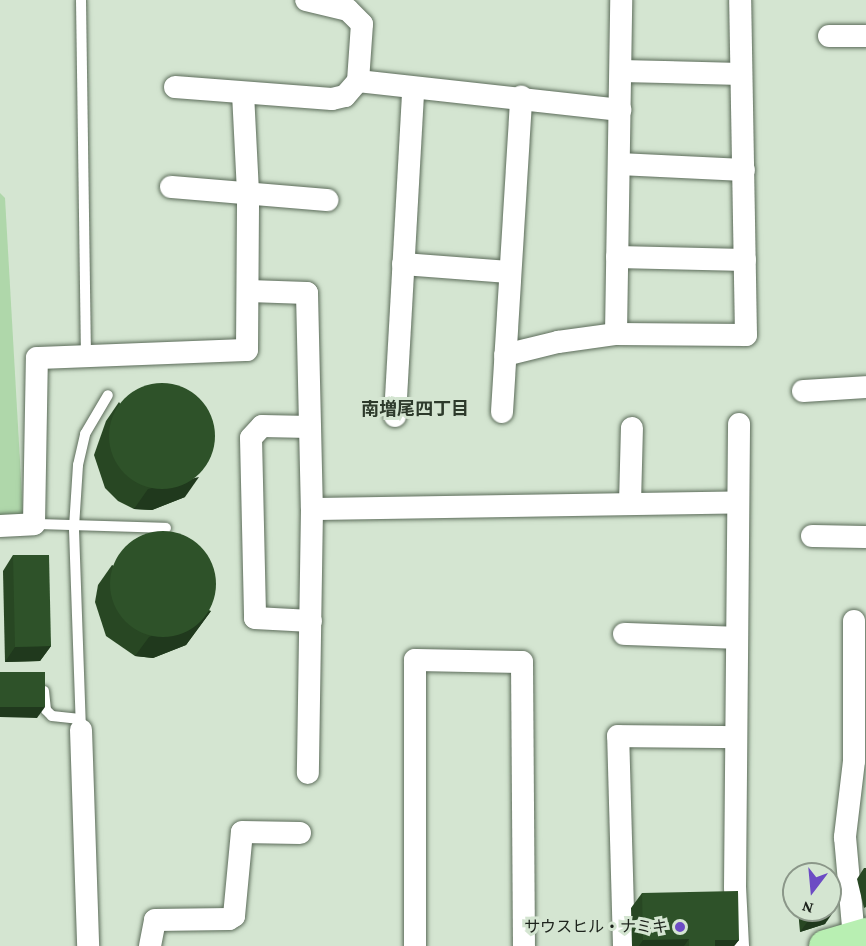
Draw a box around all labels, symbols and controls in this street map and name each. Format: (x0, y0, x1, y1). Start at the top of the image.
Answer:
district label: 南増尾四丁目 (361, 398, 469, 420)
north arrow (782, 862, 842, 922)
text: N (800, 898, 815, 918)
place label: サウスヒル・ナミキ (524, 917, 668, 937)
marker: サウスヒル・ナミキ (673, 920, 687, 934)

